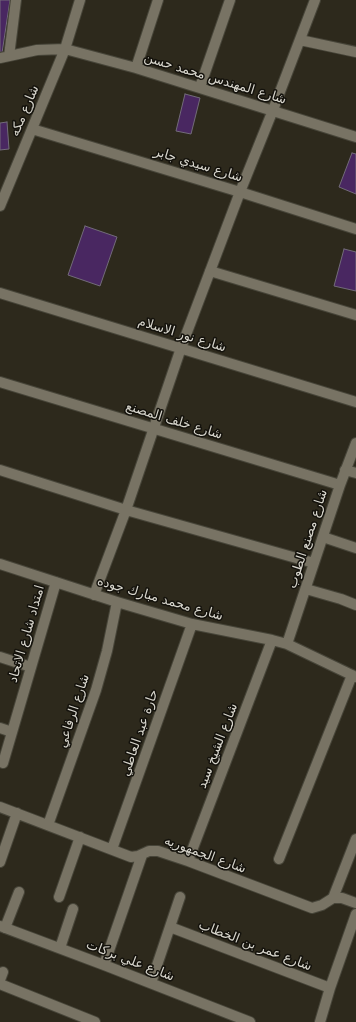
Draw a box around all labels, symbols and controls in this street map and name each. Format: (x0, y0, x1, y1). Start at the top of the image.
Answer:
street label: شارع المهندس محمد حسن (142, 50, 288, 108)
street label: شارع مكه (7, 83, 43, 139)
street label: شارع سيدي جابر (152, 144, 244, 186)
street label: شارع نور الاسلام (136, 314, 228, 356)
street label: شارع خلف المصنع (124, 399, 224, 443)
street label: شارع مصنع الطوب (285, 487, 331, 591)
street label: شارع محمد مبارك جوده (95, 574, 225, 624)
street label: امتداد شارع الاتحاد (6, 583, 48, 685)
street label: شارع الرفاعي (55, 672, 93, 750)
street label: حارة عبد العاطي (118, 688, 162, 778)
street label: شارع الشيخ سيد (195, 701, 241, 791)
street label: شارع الجمهوريه (162, 833, 248, 877)
street label: شارع عمر بن الخطاب (196, 917, 314, 975)
street label: شارع علي بركات (84, 937, 176, 985)

